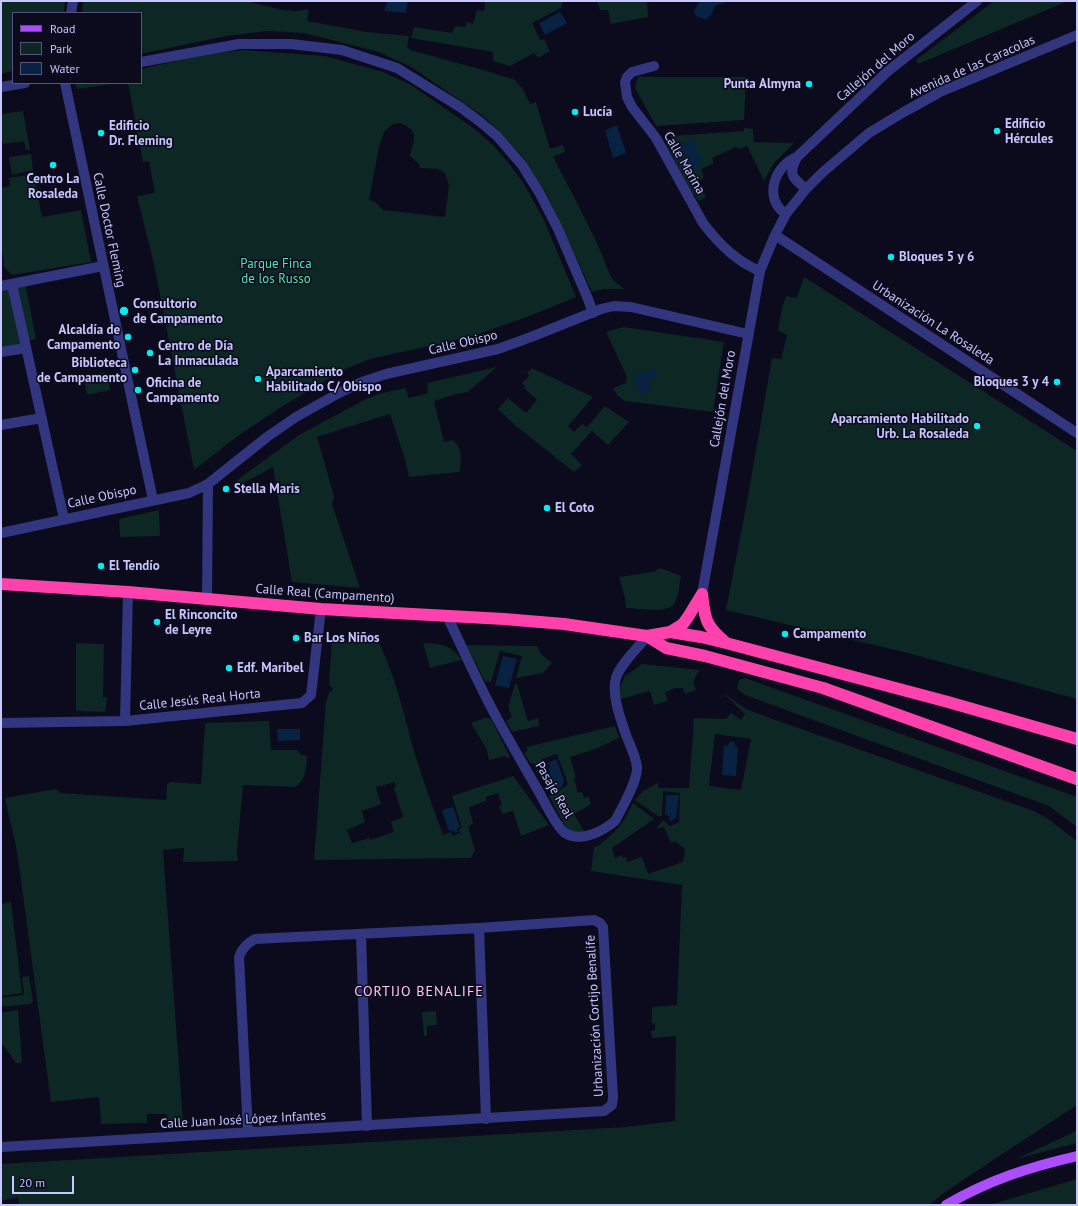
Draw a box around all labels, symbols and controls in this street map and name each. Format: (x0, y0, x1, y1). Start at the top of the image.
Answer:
legend (12, 12, 142, 84)
text: Road (50, 21, 75, 36)
street label: Callejón del Moro (834, 29, 918, 105)
street label: Avenida de las Caracolas (907, 32, 1037, 102)
text: Park (50, 41, 72, 56)
text: Water (50, 61, 80, 76)
place label: Punta Almyna (724, 76, 801, 92)
marker: Punta Almyna (804, 79, 814, 89)
place label: Lucía (583, 104, 612, 120)
marker: Lucía (570, 107, 580, 117)
place label: Edificio Hércules (1005, 116, 1053, 147)
place label: Edificio Dr. Fleming (109, 118, 173, 149)
marker: Edificio Hércules (992, 126, 1002, 136)
marker: Edificio Dr. Fleming (96, 128, 106, 138)
street label: Calle Marina (660, 129, 708, 197)
marker: Centro La Rosaleda (48, 160, 58, 170)
place label: Centro La Rosaleda (27, 171, 79, 202)
street label: Calle Doctor Fleming (89, 171, 129, 289)
place label: Bloques 5 y 6 (899, 249, 974, 265)
marker: Bloques 5 y 6 (886, 252, 896, 262)
park label: Parque Finca de los Russo (240, 256, 312, 287)
street label: Urbanización La Rosaleda (869, 278, 997, 368)
place label: Consultorio de Campamento (133, 296, 223, 327)
marker: Consultorio de Campamento (118, 305, 130, 317)
place label: Alcaldía de Campamento (47, 322, 120, 353)
street label: Calle Obispo (427, 328, 499, 358)
marker: Alcaldía de Campamento (123, 332, 133, 342)
place label: Centro de Día La Inmaculada (158, 338, 238, 369)
marker: Centro de Día La Inmaculada (145, 348, 155, 358)
street label: Callejón del Moro (707, 349, 739, 449)
place label: Biblioteca de Campamento (37, 355, 127, 386)
place label: Aparcamiento Habilitado C/ Obispo (266, 364, 381, 395)
marker: Biblioteca de Campamento (130, 365, 140, 375)
marker: Aparcamiento Habilitado C/ Obispo (253, 374, 263, 384)
place label: Bloques 3 y 4 (974, 374, 1049, 390)
place label: Oficina de Campamento (146, 375, 219, 406)
marker: Bloques 3 y 4 (1052, 377, 1062, 387)
marker: Oficina de Campamento (133, 385, 143, 395)
place label: Aparcamiento Habilitado Urb. La Rosaleda (831, 411, 969, 442)
marker: Aparcamiento Habilitado Urb. La Rosaleda (972, 421, 982, 431)
place label: Stella Maris (234, 481, 300, 497)
street label: Calle Obispo (66, 482, 138, 512)
marker: Stella Maris (221, 484, 231, 494)
place label: El Coto (555, 500, 594, 516)
marker: El Coto (542, 503, 552, 513)
place label: El Tendío (109, 558, 160, 574)
marker: El Tendío (96, 561, 106, 571)
street label: Calle Real (Campamento) (255, 581, 395, 607)
place label: El Rinconcito de Leyre (165, 607, 237, 638)
marker: El Rinconcito de Leyre (152, 617, 162, 627)
place label: Campamento (793, 626, 866, 642)
marker: Campamento (780, 629, 790, 639)
place label: Bar Los Niños (304, 630, 380, 646)
marker: Bar Los Niños (291, 633, 301, 643)
place label: Edf. Maribel (237, 660, 303, 676)
marker: Edf. Maribel (224, 663, 234, 673)
street label: Calle Jesús Real Horta (139, 686, 261, 714)
street label: Pasaje Real (532, 759, 576, 821)
street label: Urbanización Cortijo Benalife (583, 935, 607, 1097)
district label: CORTIJO BENALIFE (354, 984, 484, 1000)
street label: Calle Juan José López Infantes (160, 1108, 326, 1132)
scale bar (14, 1168, 76, 1194)
text: 20 m (19, 1175, 45, 1190)

